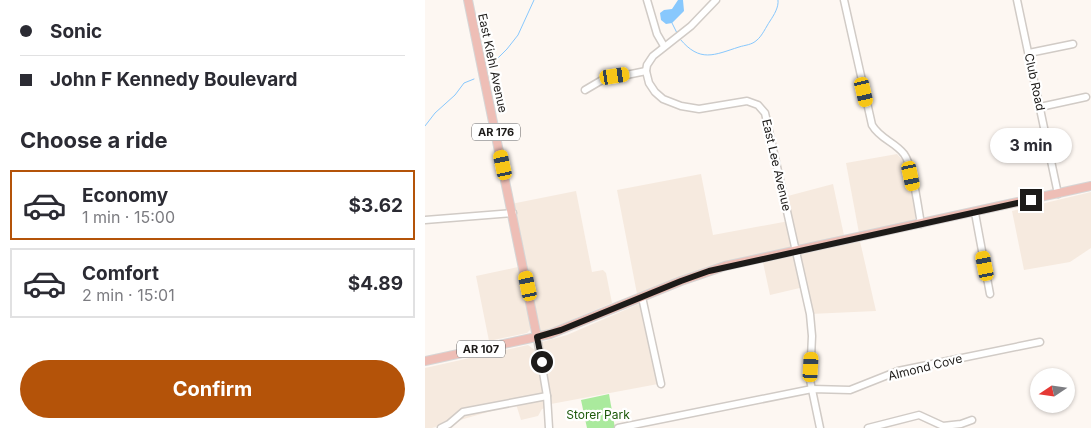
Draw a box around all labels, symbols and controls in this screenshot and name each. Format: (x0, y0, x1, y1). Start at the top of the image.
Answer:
street label: East Kiehl Avenue (475, 12, 511, 114)
text: Sonic (50, 20, 102, 43)
street label: Club Road (1022, 52, 1048, 112)
car (599, 66, 630, 86)
text: John F Kennedy Boulevard (50, 68, 298, 91)
car (853, 76, 874, 108)
street label: East Lee Avenue (759, 118, 795, 212)
road number: AR 176 (472, 124, 520, 140)
text: Choose a ride (20, 127, 168, 153)
callout: 3 min (990, 128, 1072, 162)
text: 3 min (1009, 135, 1053, 155)
car (492, 149, 513, 181)
car (900, 160, 921, 192)
icon: car (22, 183, 67, 228)
text: Economy (82, 184, 168, 207)
route end (1020, 189, 1042, 211)
text: $3.62 (349, 194, 403, 217)
text: 1 min · 15:00 (82, 207, 175, 227)
car (974, 250, 995, 282)
icon: car (22, 261, 67, 306)
text: Comfort (82, 262, 159, 285)
car (517, 270, 538, 302)
text: $4.89 (348, 272, 403, 295)
text: 2 min · 15:01 (82, 285, 175, 305)
road number: AR 107 (457, 340, 505, 358)
route start (531, 351, 553, 373)
street label: Almond Cove (886, 351, 964, 383)
car (802, 352, 819, 382)
button: Confirm (20, 360, 405, 418)
north arrow (1030, 368, 1075, 412)
map controls (1030, 368, 1075, 413)
park label: Storer Park (566, 407, 630, 422)

